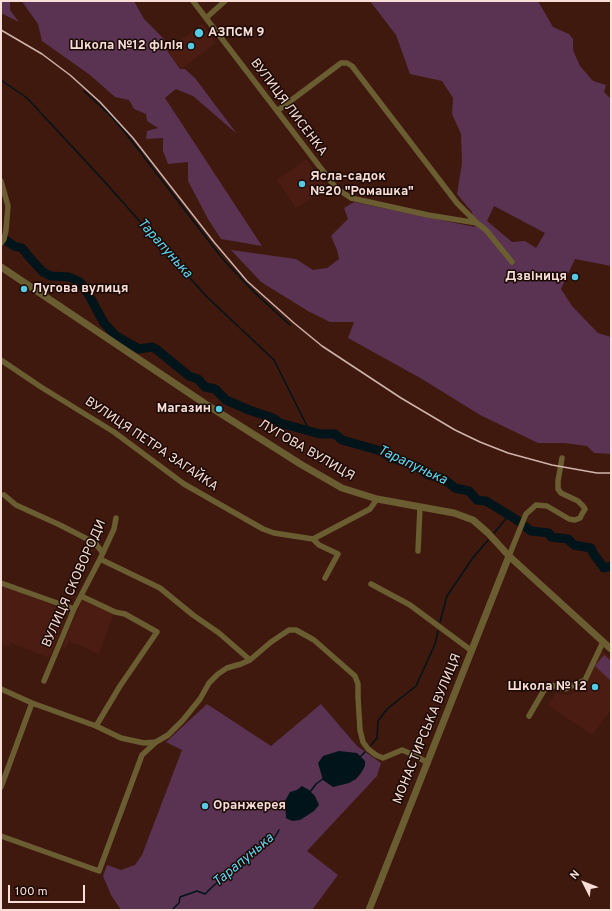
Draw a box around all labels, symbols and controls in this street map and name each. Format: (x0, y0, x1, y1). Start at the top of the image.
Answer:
place label: АЗПСМ 9 (208, 25, 265, 41)
marker: АЗПСМ 9 (193, 27, 205, 39)
place label: Школа №12 філія (70, 38, 183, 54)
marker: Школа №12 філія (186, 41, 196, 51)
street label: ВУЛИЦЯ ЛИСЕНКА (246, 56, 330, 160)
place label: Ясла-садок №20 "Ромашка" (310, 169, 414, 200)
marker: Ясла-садок №20 "Ромашка" (297, 179, 307, 189)
water label: Тарапунька (133, 216, 195, 282)
place label: Дзвіниця (505, 269, 567, 285)
marker: Дзвіниця (570, 272, 580, 282)
place label: Лугова вулиця (32, 281, 128, 297)
marker: Лугова вулиця (19, 284, 29, 294)
street label: ВУЛИЦЯ ПЕТРА ЗАГАЙКА (81, 394, 221, 496)
place label: Магазин (157, 401, 211, 417)
marker: Магазин (214, 404, 224, 414)
street label: ЛУГОВА ВУЛИЦЯ (255, 417, 357, 485)
water label: Тарапунька (375, 443, 449, 489)
street label: ВУЛИЦЯ СКОВОРОДИ (40, 518, 110, 650)
street label: МОНАСТИРСЬКА ВУЛИЦЯ (391, 651, 465, 807)
place label: Школа № 12 (508, 679, 587, 695)
marker: Школа № 12 (590, 682, 600, 692)
place label: Оранжерея (213, 798, 286, 814)
marker: Оранжерея (200, 801, 210, 811)
water label: Тарапунька (210, 831, 278, 891)
north arrow (564, 863, 604, 903)
text: N (567, 867, 583, 883)
scale bar (10, 877, 87, 903)
text: 100 m (15, 884, 48, 900)

